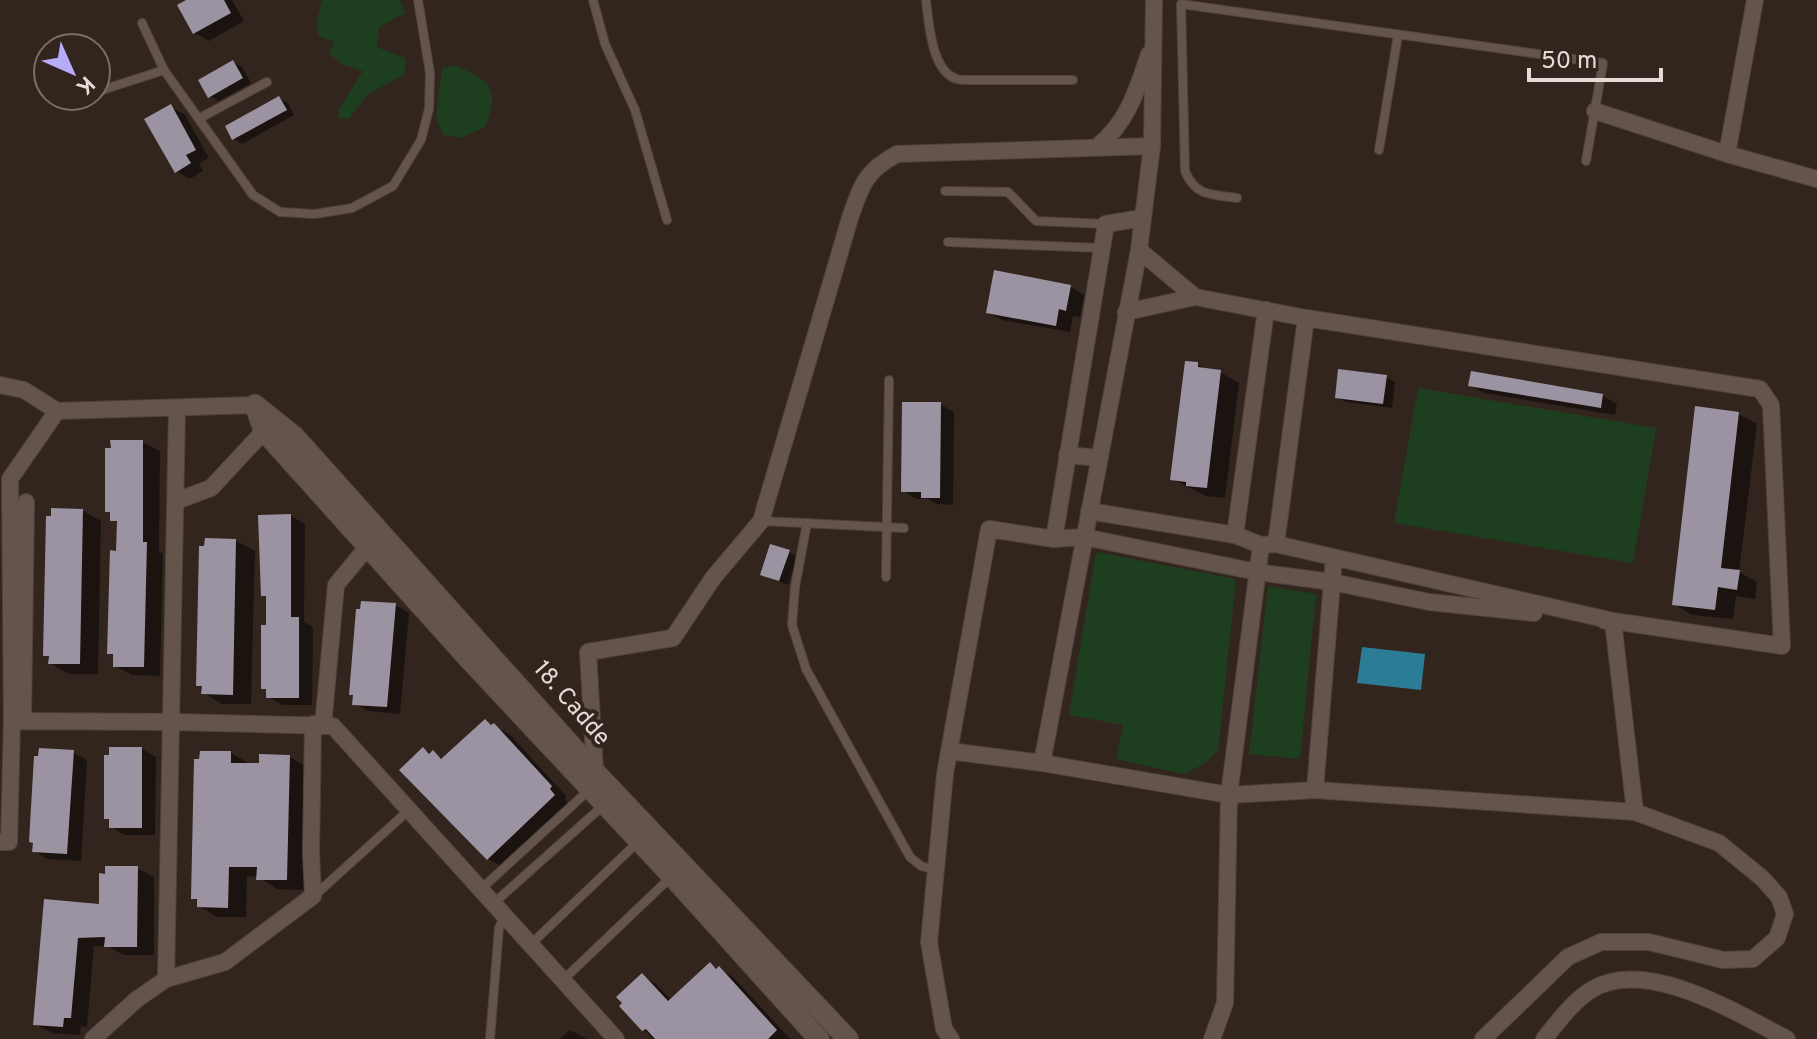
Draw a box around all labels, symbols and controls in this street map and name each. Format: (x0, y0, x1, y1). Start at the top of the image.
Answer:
north arrow (32, 32, 112, 112)
scale bar (1529, 32, 1661, 82)
text: 50 m (1541, 47, 1597, 77)
text: K (69, 69, 99, 99)
street label: 18. Cadde (526, 655, 616, 753)

